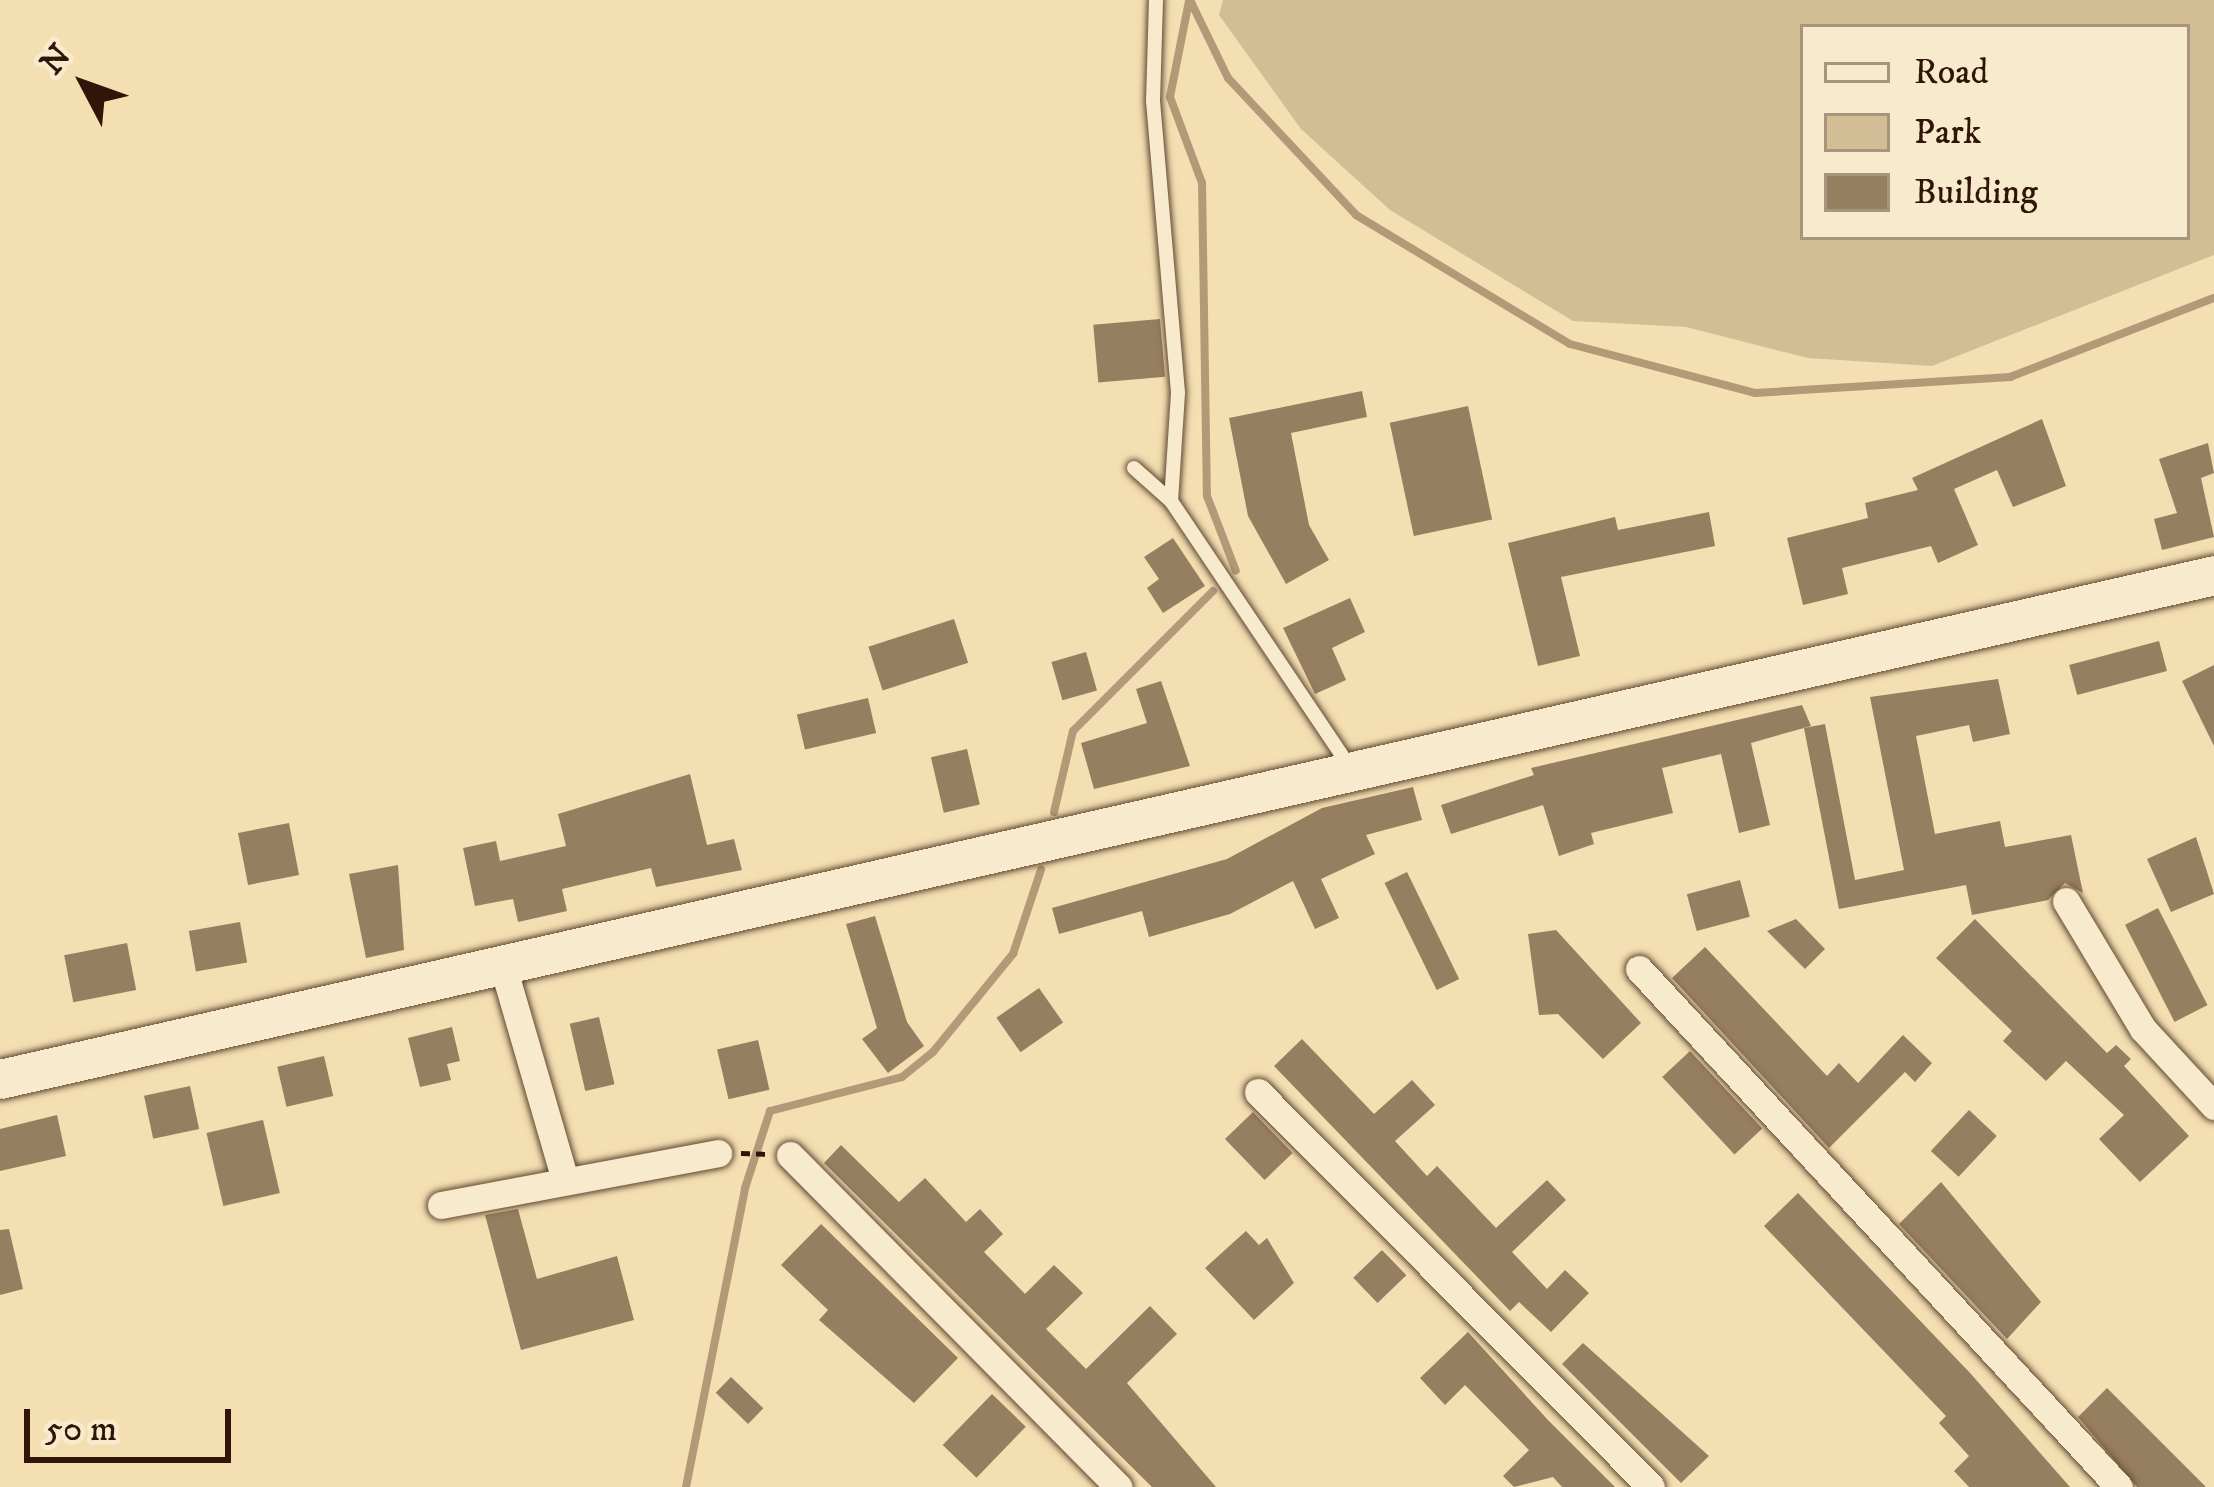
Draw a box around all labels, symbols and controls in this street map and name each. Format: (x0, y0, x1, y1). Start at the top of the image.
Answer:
north arrow (24, 24, 144, 144)
legend (1800, 24, 2190, 240)
text: N (32, 36, 81, 84)
text: Road (1914, 50, 1989, 95)
text: Park (1914, 110, 1981, 155)
text: Building (1914, 170, 2038, 215)
scale bar (30, 1385, 237, 1459)
text: 50 m (45, 1407, 117, 1452)

